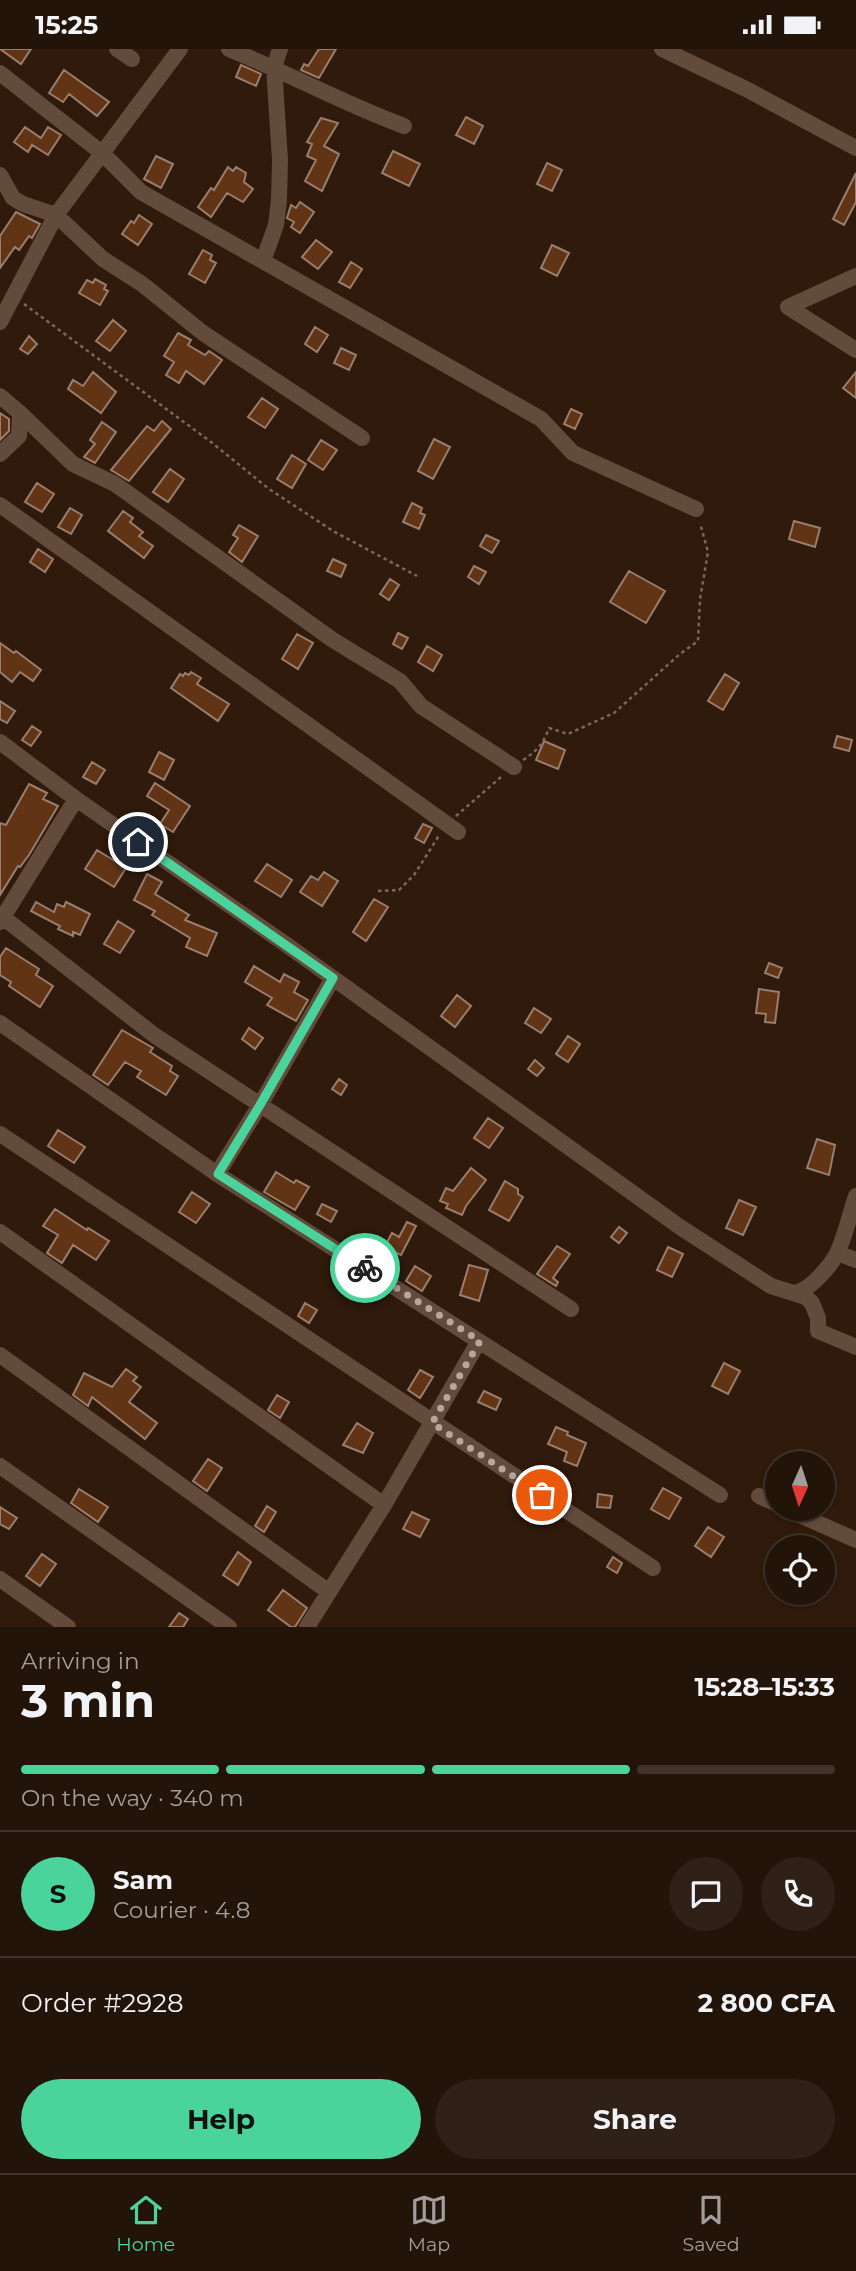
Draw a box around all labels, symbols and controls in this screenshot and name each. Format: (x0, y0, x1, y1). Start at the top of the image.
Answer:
text: 15:25 (35, 9, 98, 41)
pin (108, 812, 168, 872)
icon: home (119, 823, 157, 861)
courier (330, 1233, 400, 1303)
icon: bike (346, 1249, 384, 1287)
north arrow (765, 1451, 835, 1521)
map controls (765, 1451, 835, 1605)
pin (512, 1465, 572, 1525)
icon: bag (523, 1476, 561, 1514)
button: locate (765, 1535, 835, 1605)
text: Arriving in (21, 1647, 140, 1675)
text: 15:28–15:33 (694, 1671, 835, 1703)
text: 3 min (21, 1672, 155, 1729)
text: On the way · 340 m (21, 1784, 244, 1812)
button: chat (669, 1857, 743, 1931)
button: phone (761, 1857, 835, 1931)
text: Sam (113, 1864, 173, 1896)
text: S (50, 1878, 66, 1910)
text: Courier · 4.8 (113, 1896, 250, 1924)
text: Order #2928 (21, 1987, 184, 2019)
text: 2 800 CFA (698, 1987, 835, 2019)
button: Help (21, 2079, 421, 2159)
button: Share (435, 2079, 835, 2159)
tab: Home (116, 2191, 175, 2256)
tab: Map (408, 2191, 450, 2256)
tab: Saved (683, 2191, 740, 2256)

